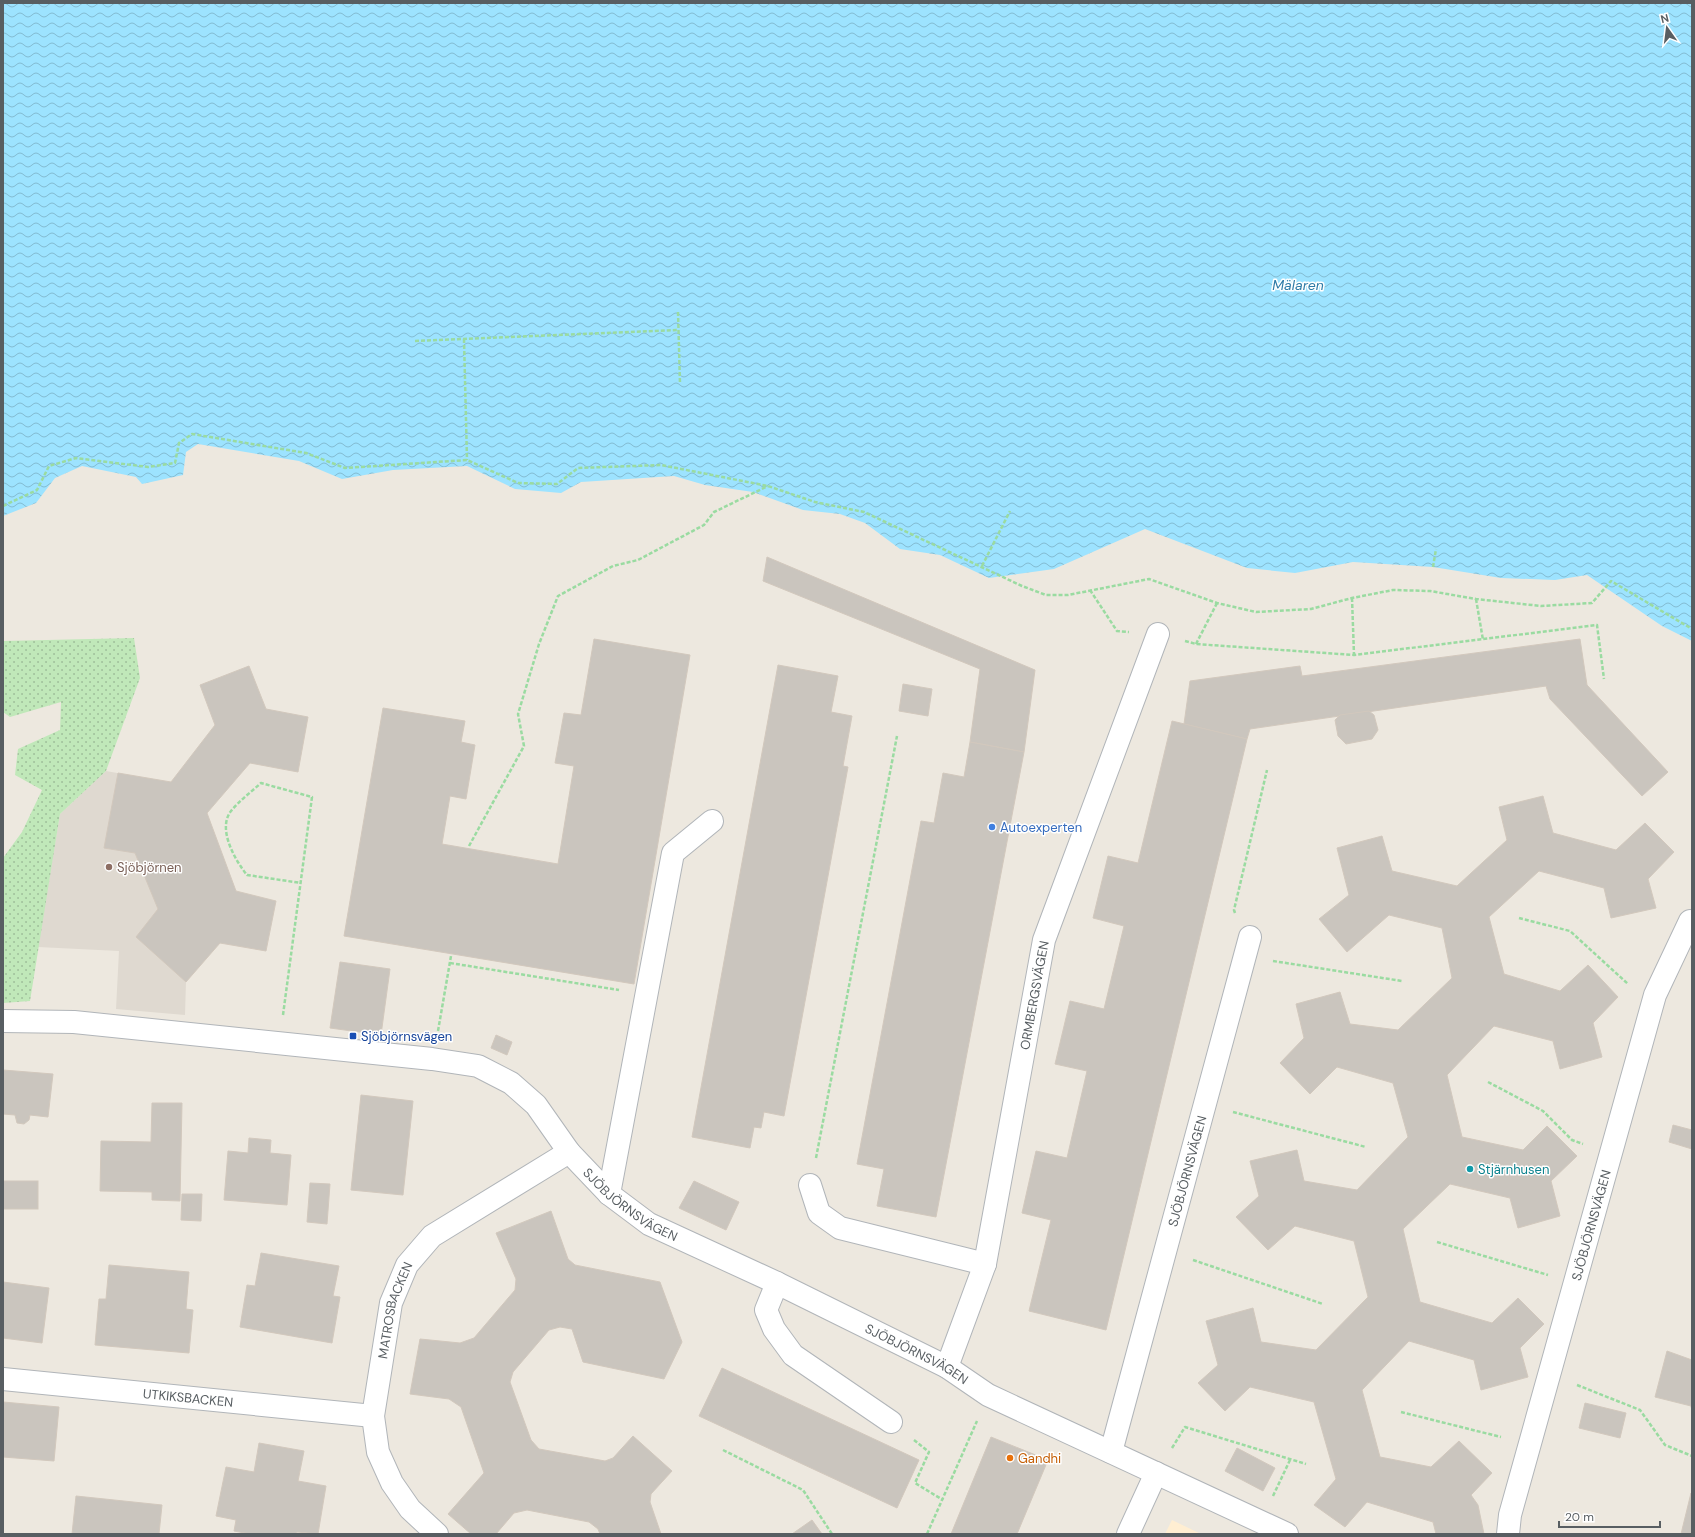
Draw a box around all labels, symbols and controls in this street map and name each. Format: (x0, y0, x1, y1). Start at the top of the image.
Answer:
north arrow (1647, 8, 1687, 48)
text: N (1659, 11, 1670, 26)
water label: Mälaren (1272, 276, 1324, 294)
place label: Autoexperten (1000, 819, 1082, 836)
marker: Autoexperten (987, 822, 997, 832)
place label: Sjöbjörnen (117, 859, 182, 876)
marker: Sjöbjörnen (104, 862, 114, 872)
street label: ORMBERGSVÄGEN (1016, 939, 1052, 1051)
place label: Sjöbjörnsvägen (361, 1028, 452, 1045)
marker: Sjöbjörnsvägen (348, 1031, 358, 1041)
street label: SJÖBJÖRNSVÄGEN (1164, 1114, 1210, 1228)
place label: Stjärnhusen (1478, 1161, 1549, 1178)
street label: SJÖBJÖRNSVÄGEN (580, 1164, 681, 1245)
marker: Stjärnhusen (1465, 1164, 1475, 1174)
street label: SJÖBJÖRNSVÄGEN (1567, 1168, 1614, 1283)
street label: MATROSBACKEN (374, 1259, 416, 1360)
street label: SJÖBJÖRNSVÄGEN (863, 1320, 972, 1388)
street label: UTKIKSBACKEN (142, 1385, 234, 1410)
place label: Gandhi (1018, 1450, 1061, 1467)
marker: Gandhi (1005, 1453, 1015, 1463)
scale bar (1559, 1503, 1660, 1529)
text: 20 m (1565, 1509, 1594, 1525)

